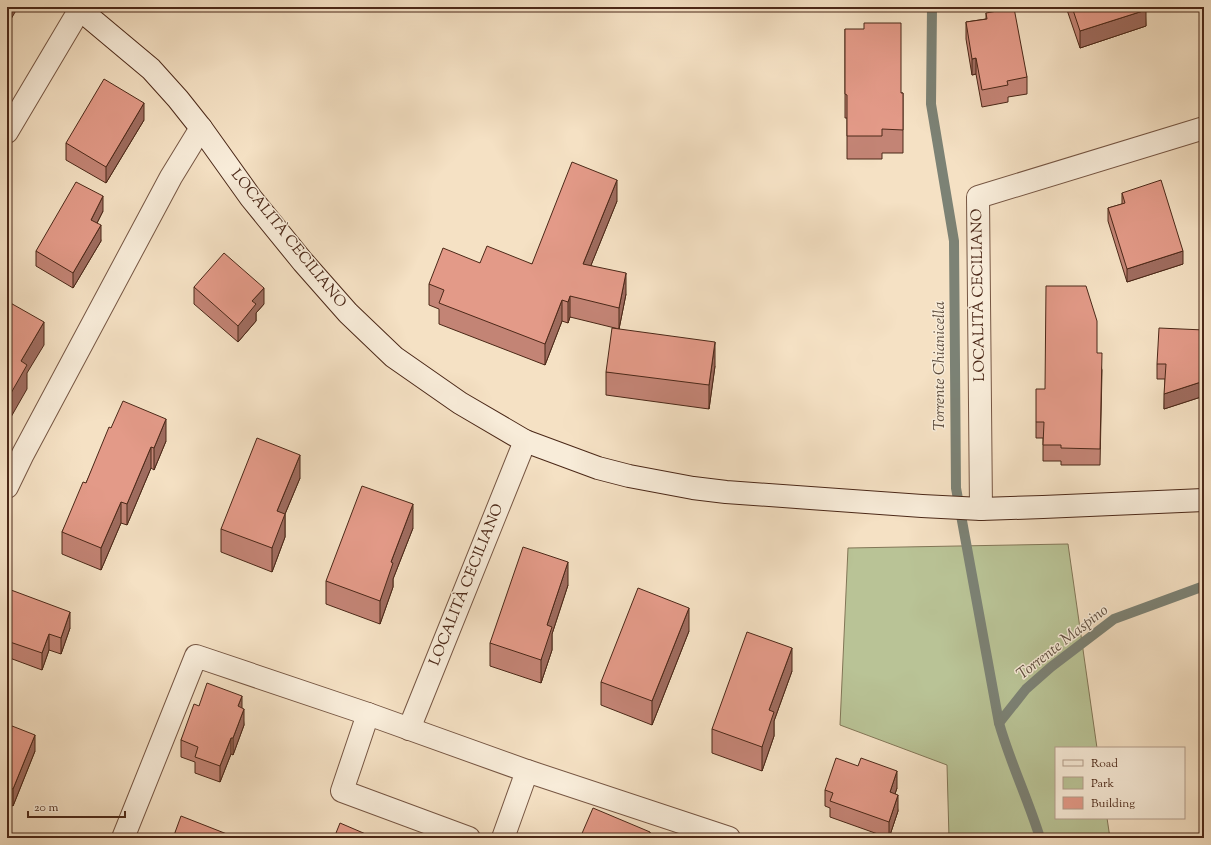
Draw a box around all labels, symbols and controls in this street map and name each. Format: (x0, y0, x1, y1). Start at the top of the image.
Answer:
street label: LOCALITÀ CECILIANO (225, 164, 352, 313)
street label: LOCALITÀ CECILIANO (966, 208, 991, 382)
water label: Torrente Chianicella (929, 301, 952, 431)
street label: LOCALITÀ CECILIANO (424, 500, 509, 669)
water label: Torrente Maspino (1012, 600, 1114, 686)
legend (1055, 747, 1185, 819)
text: Road (1091, 755, 1118, 773)
text: Park (1091, 775, 1114, 793)
scale bar (28, 793, 125, 819)
text: Building (1091, 795, 1135, 813)
text: 20 m (34, 799, 59, 817)

